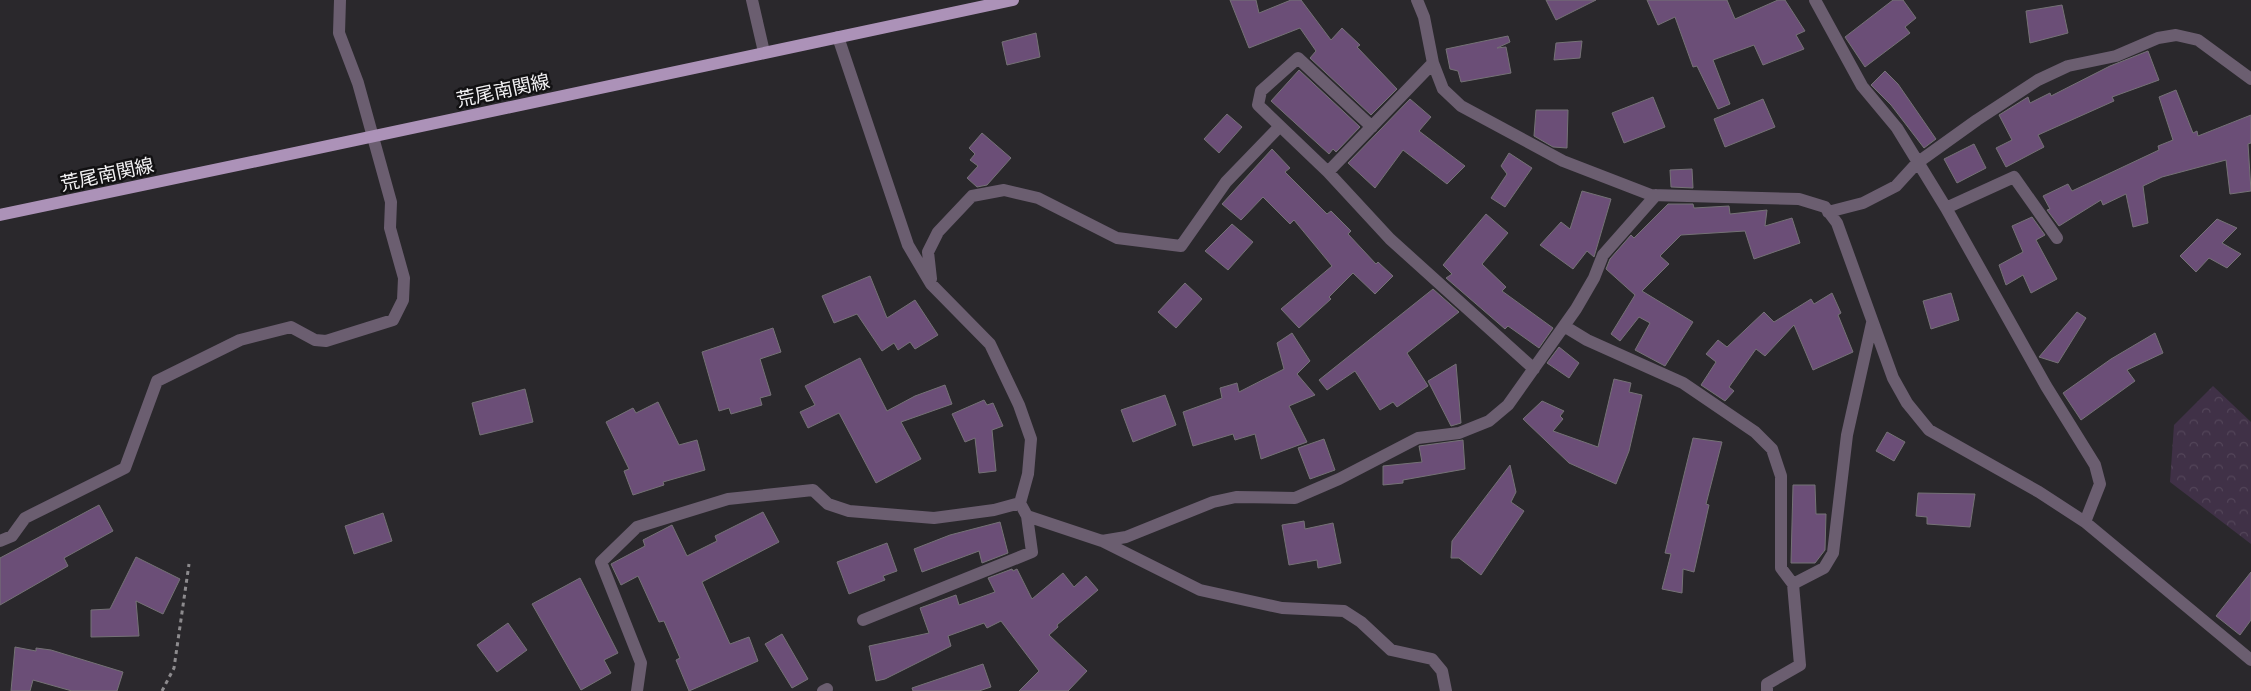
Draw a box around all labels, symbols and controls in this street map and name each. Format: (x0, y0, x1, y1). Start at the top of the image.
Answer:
street label: 荒尾南関線 (455, 71, 552, 111)
street label: 荒尾南関線 (59, 155, 156, 195)

